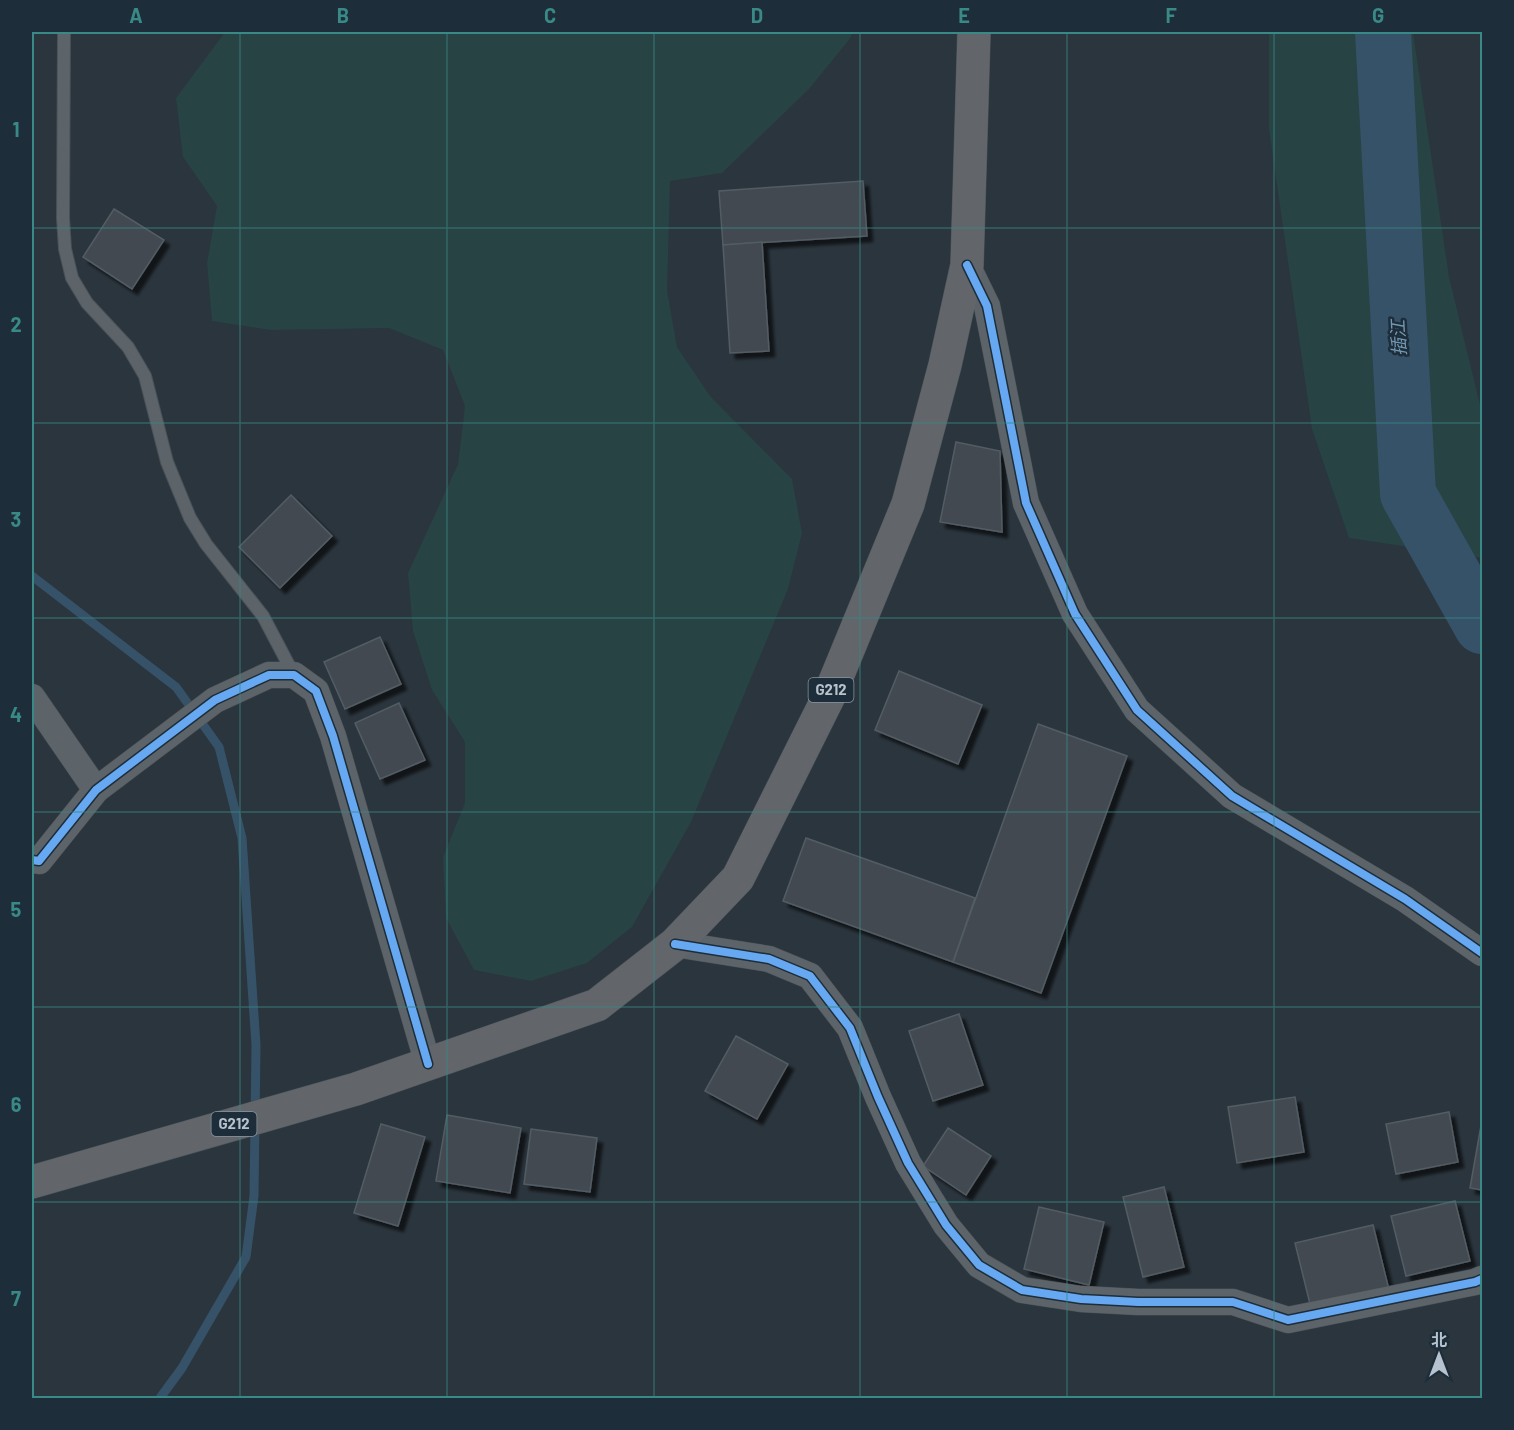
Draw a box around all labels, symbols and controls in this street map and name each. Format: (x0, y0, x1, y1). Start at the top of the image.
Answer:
text: A (129, 3, 143, 27)
text: B (337, 3, 349, 27)
text: C (544, 3, 556, 27)
text: D (751, 3, 763, 27)
text: E (958, 3, 970, 27)
text: F (1165, 3, 1177, 27)
text: G (1372, 3, 1384, 27)
text: 1 (12, 117, 20, 141)
text: 2 (10, 312, 22, 336)
water label: 插江 (1386, 318, 1410, 357)
text: 3 (11, 507, 21, 531)
road number: G212 (808, 678, 854, 702)
text: 4 (10, 702, 22, 726)
text: 5 (11, 897, 22, 921)
text: 6 (11, 1092, 22, 1116)
road number: G212 (212, 1112, 256, 1136)
text: 7 (11, 1286, 21, 1310)
north arrow (1409, 1325, 1469, 1385)
text: 北 (1431, 1330, 1447, 1349)

